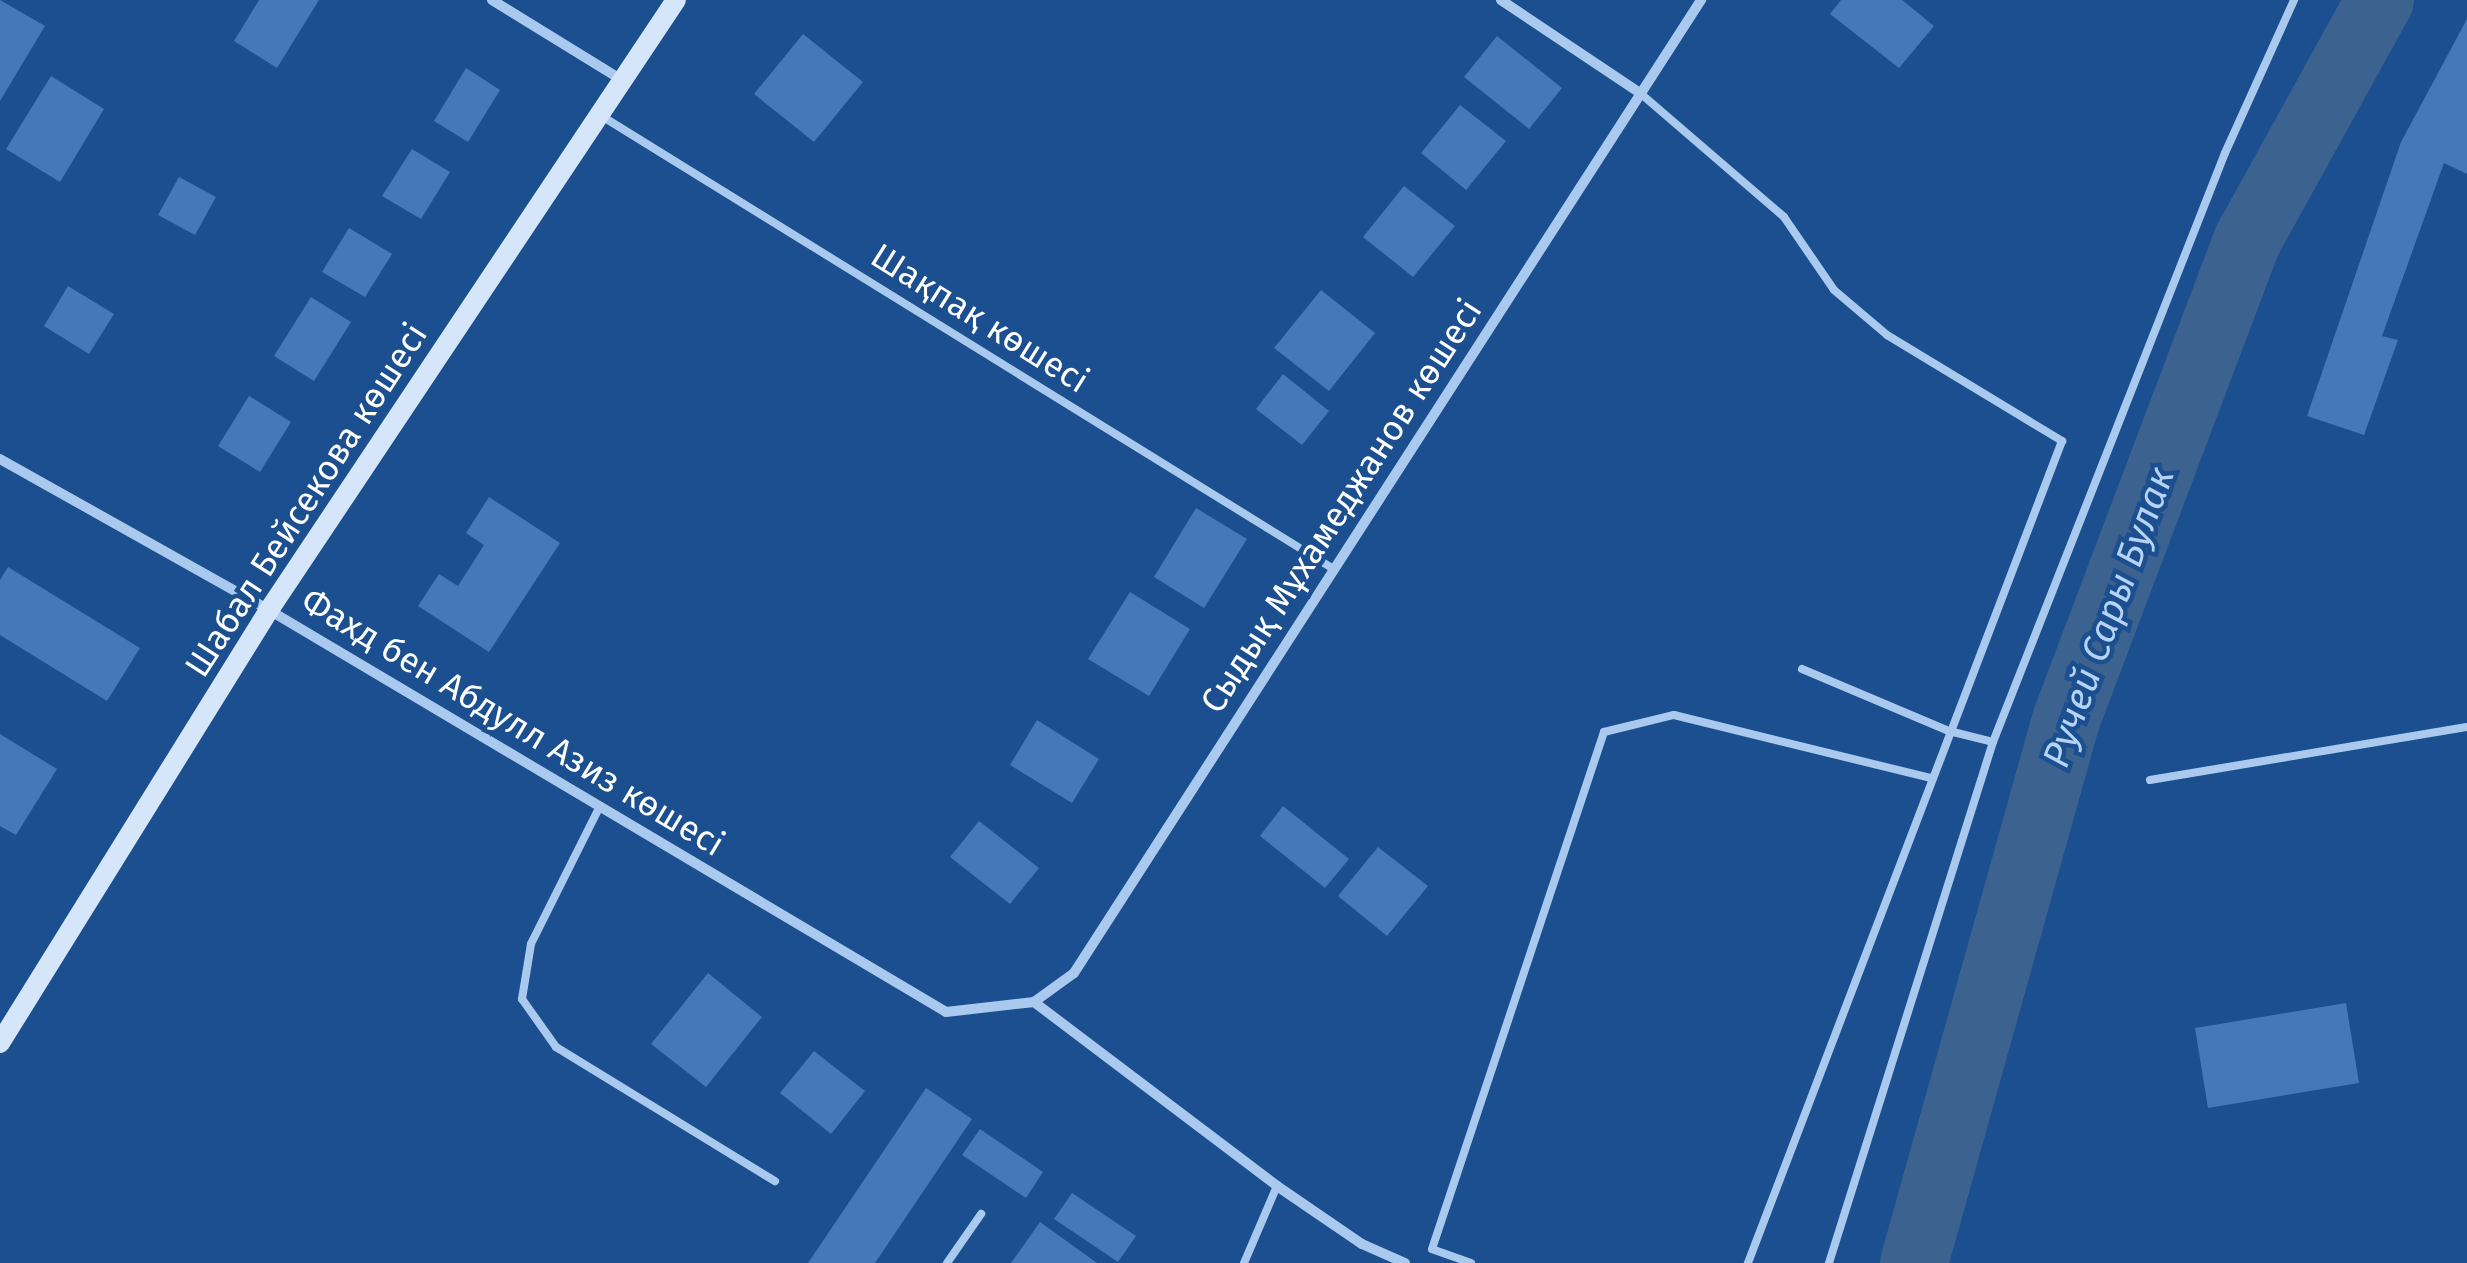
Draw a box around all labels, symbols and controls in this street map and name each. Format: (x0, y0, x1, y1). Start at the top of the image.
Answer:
street label: Шақпақ көшесі (863, 234, 1097, 402)
street label: Сыдық Мұхамеджанов көшесі (1191, 291, 1491, 721)
street label: Шабал Бейсекова көшесі (176, 315, 436, 685)
water label: Ручей Сары Булак (2033, 460, 2185, 774)
street label: Фахд бен Абдулл Азиз көшесі (294, 579, 732, 865)

